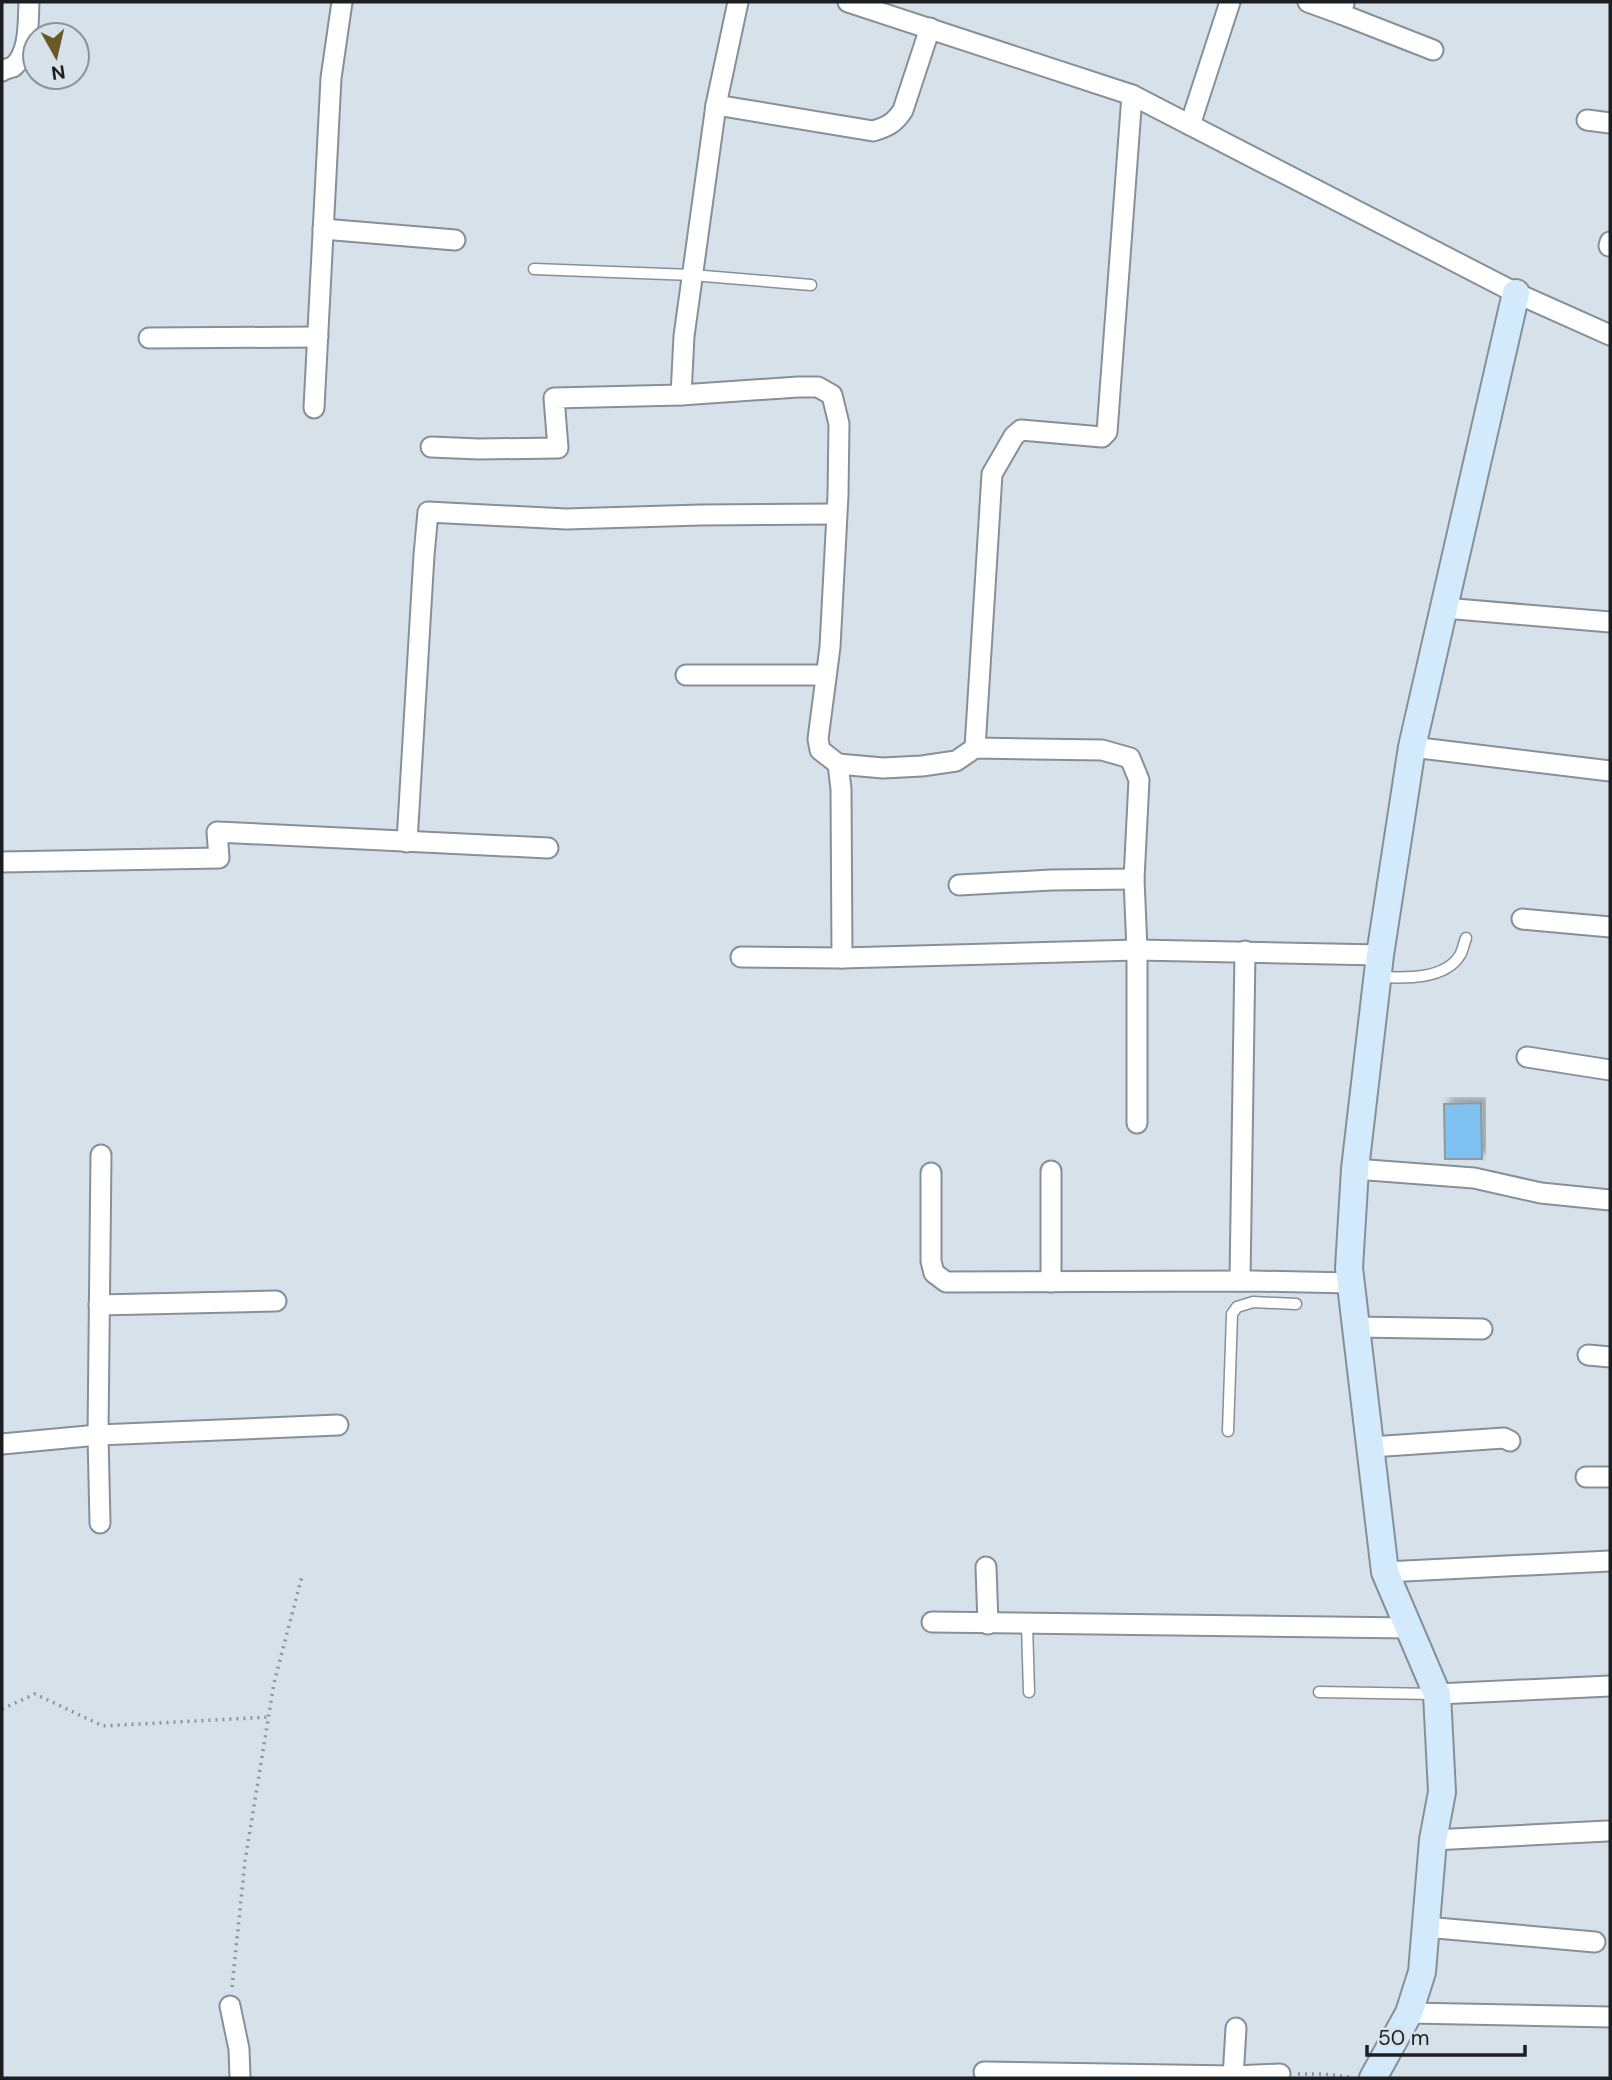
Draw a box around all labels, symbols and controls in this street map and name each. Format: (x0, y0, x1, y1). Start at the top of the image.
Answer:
north arrow (21, 21, 91, 91)
text: N (50, 59, 67, 86)
scale bar (1367, 2014, 1524, 2058)
text: 50 m (1378, 2024, 1429, 2052)

